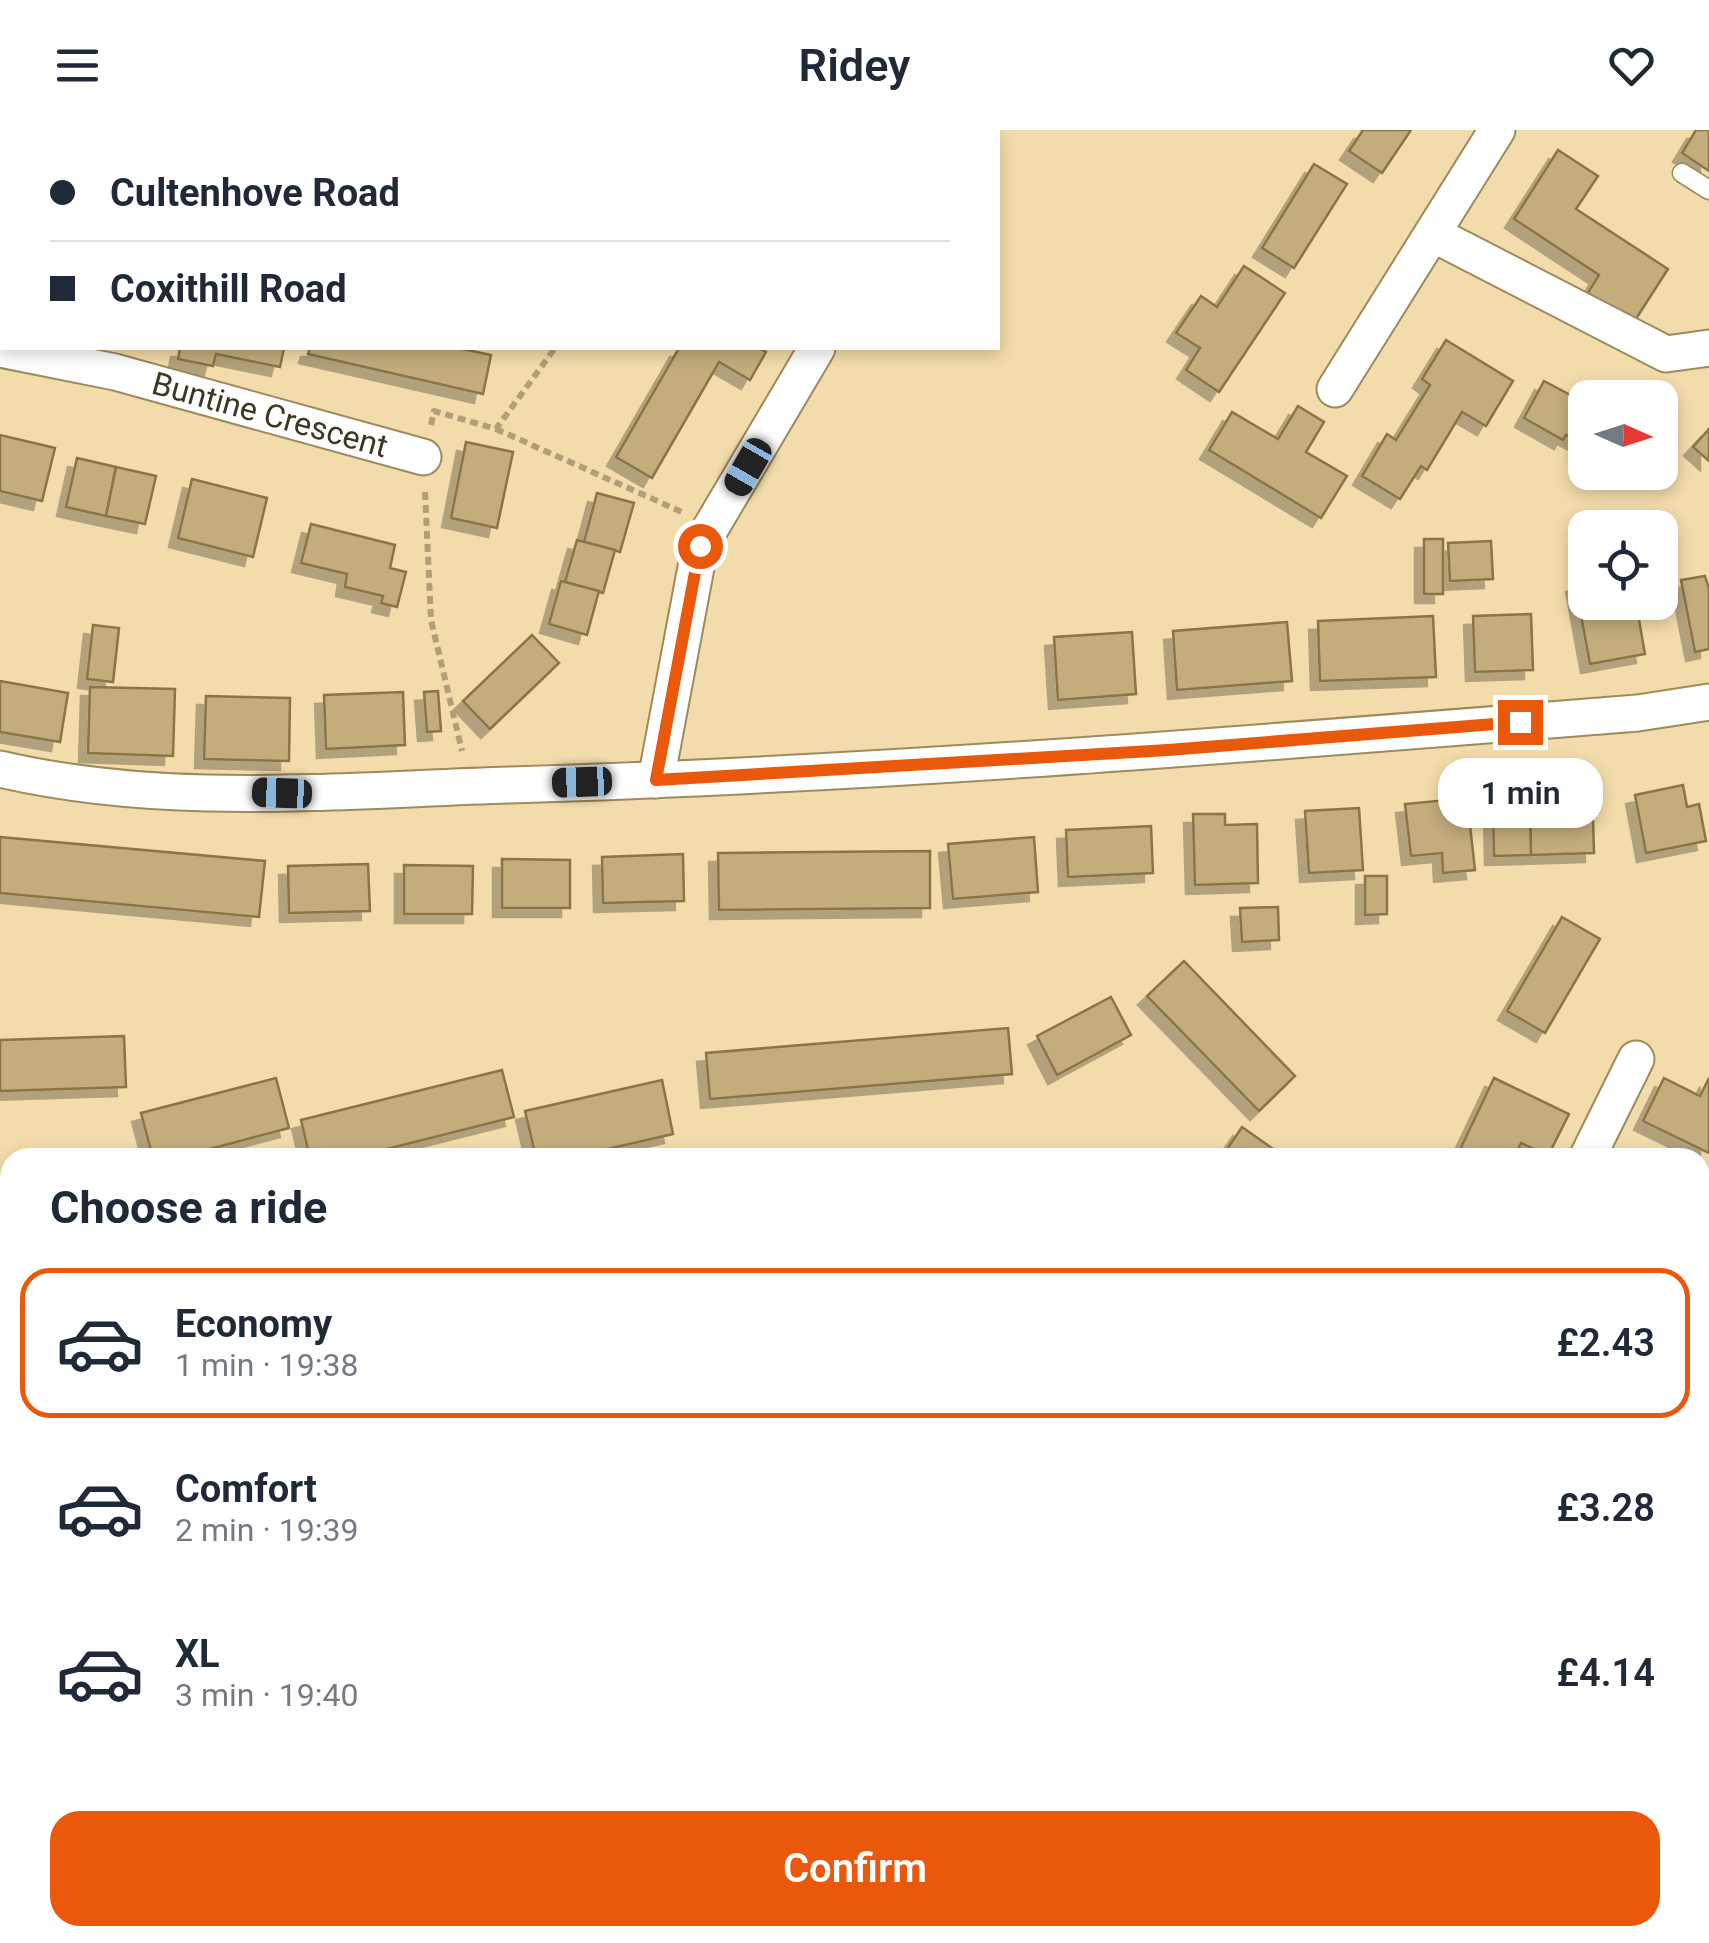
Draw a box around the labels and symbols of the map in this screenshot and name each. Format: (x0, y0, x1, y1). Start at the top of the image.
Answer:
street label: Buntine Crescent (148, 364, 392, 465)
north arrow (1568, 380, 1678, 490)
car (720, 434, 776, 500)
route start (678, 524, 723, 569)
route end (1498, 700, 1543, 745)
callout: 1 min (1438, 757, 1602, 827)
car (551, 766, 613, 798)
car (251, 777, 313, 809)

